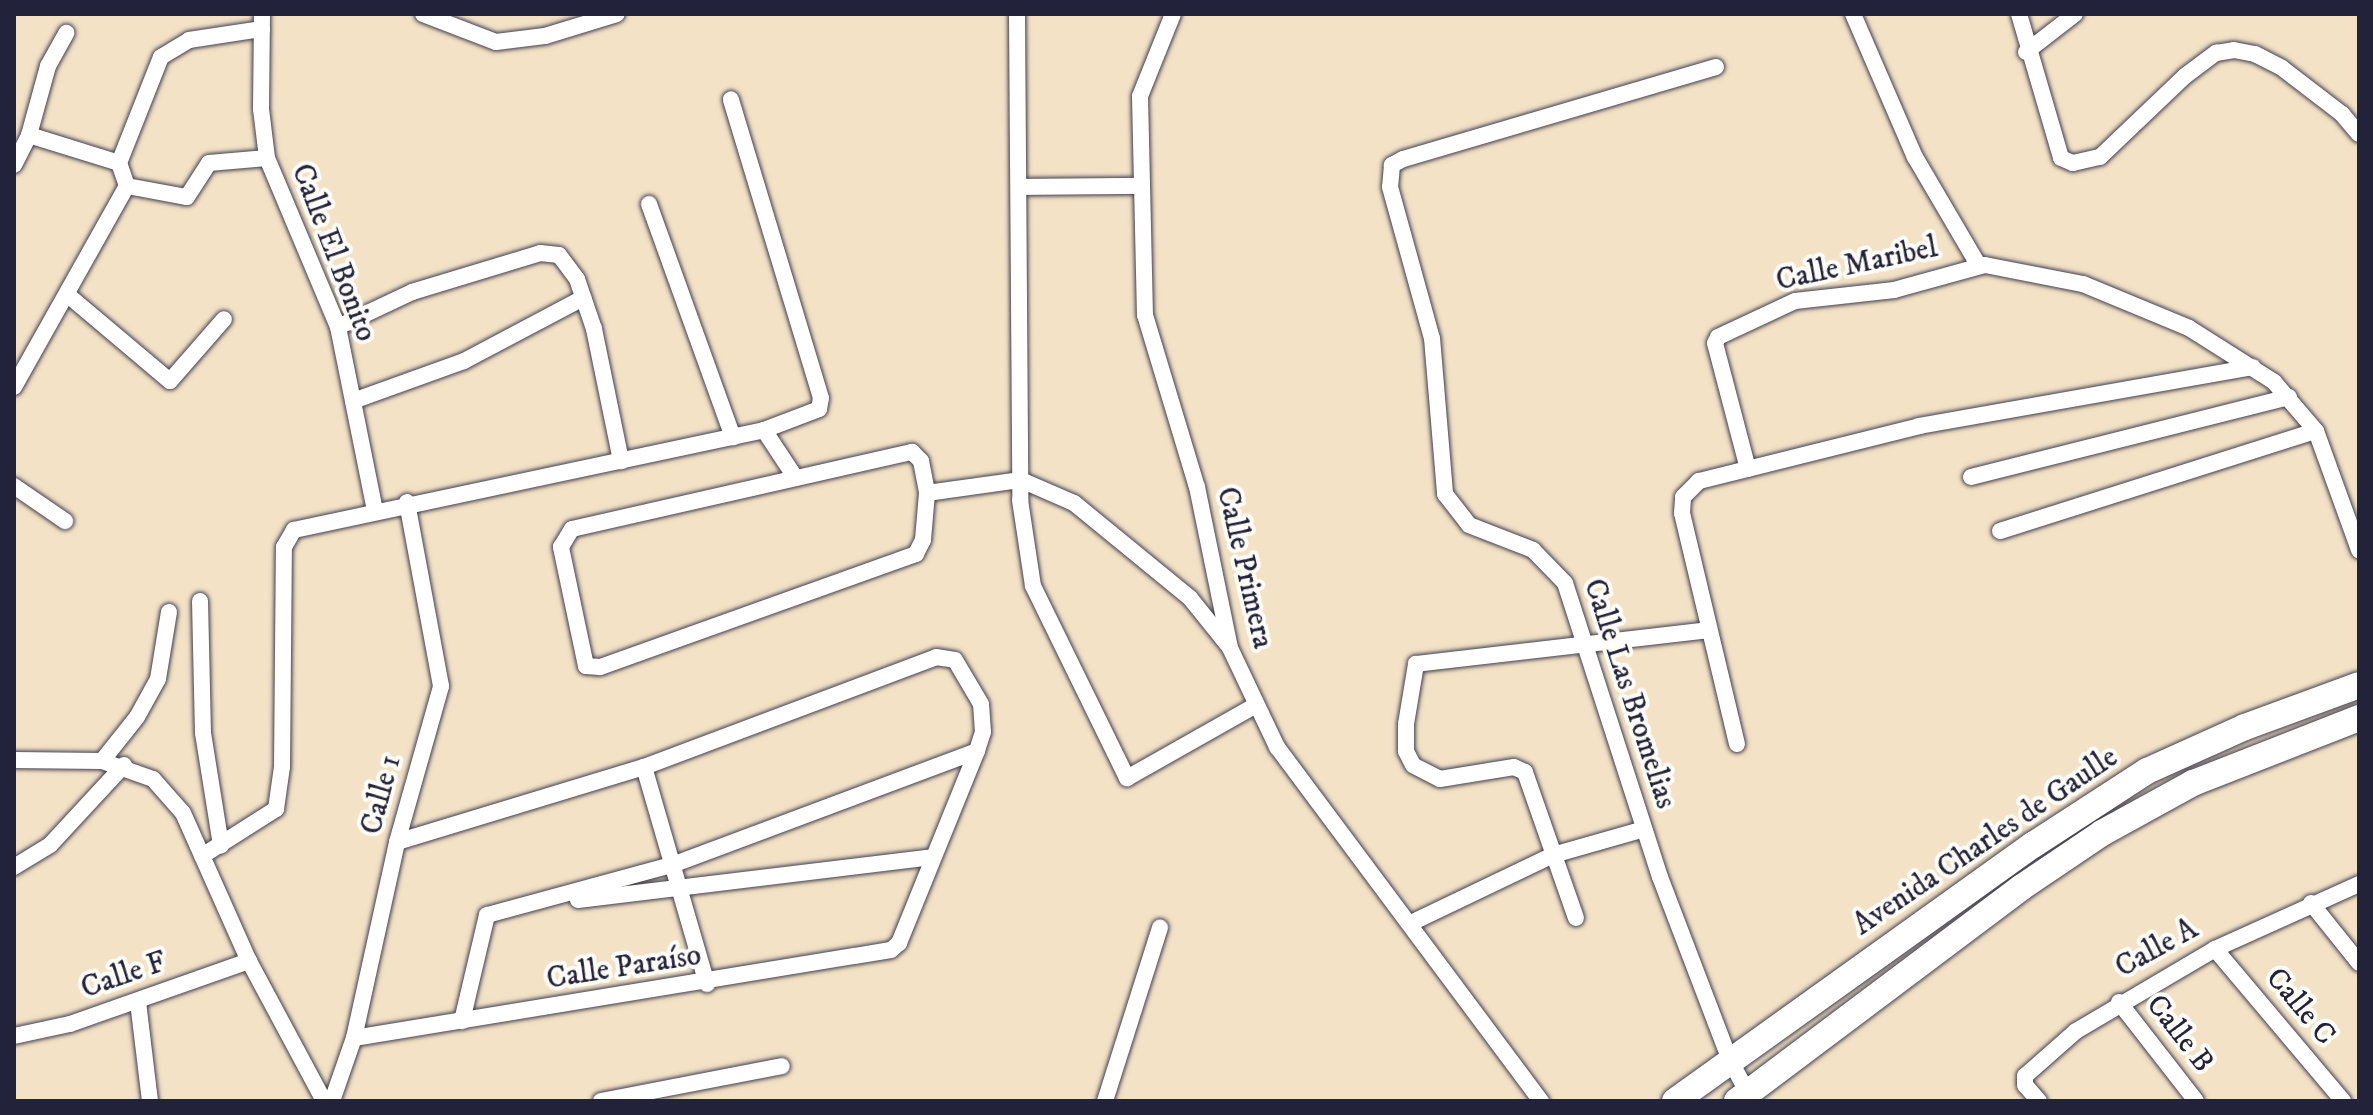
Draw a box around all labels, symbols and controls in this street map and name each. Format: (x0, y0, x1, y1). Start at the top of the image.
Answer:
street label: Calle El Bonito (283, 159, 383, 347)
street label: Calle Maribel (1773, 230, 1941, 300)
street label: Calle Primera (1208, 484, 1280, 652)
street label: Calle Las Bromelias (1575, 575, 1683, 813)
street label: Avenida Charles de Gaulle (1847, 740, 2125, 944)
street label: Calle 1 (354, 751, 410, 839)
street label: Calle A (2110, 912, 2204, 986)
street label: Calle Paraíso (544, 938, 704, 998)
street label: Calle F (77, 945, 171, 1007)
street label: Calle C (2257, 961, 2343, 1053)
street label: Calle B (2138, 988, 2220, 1080)

